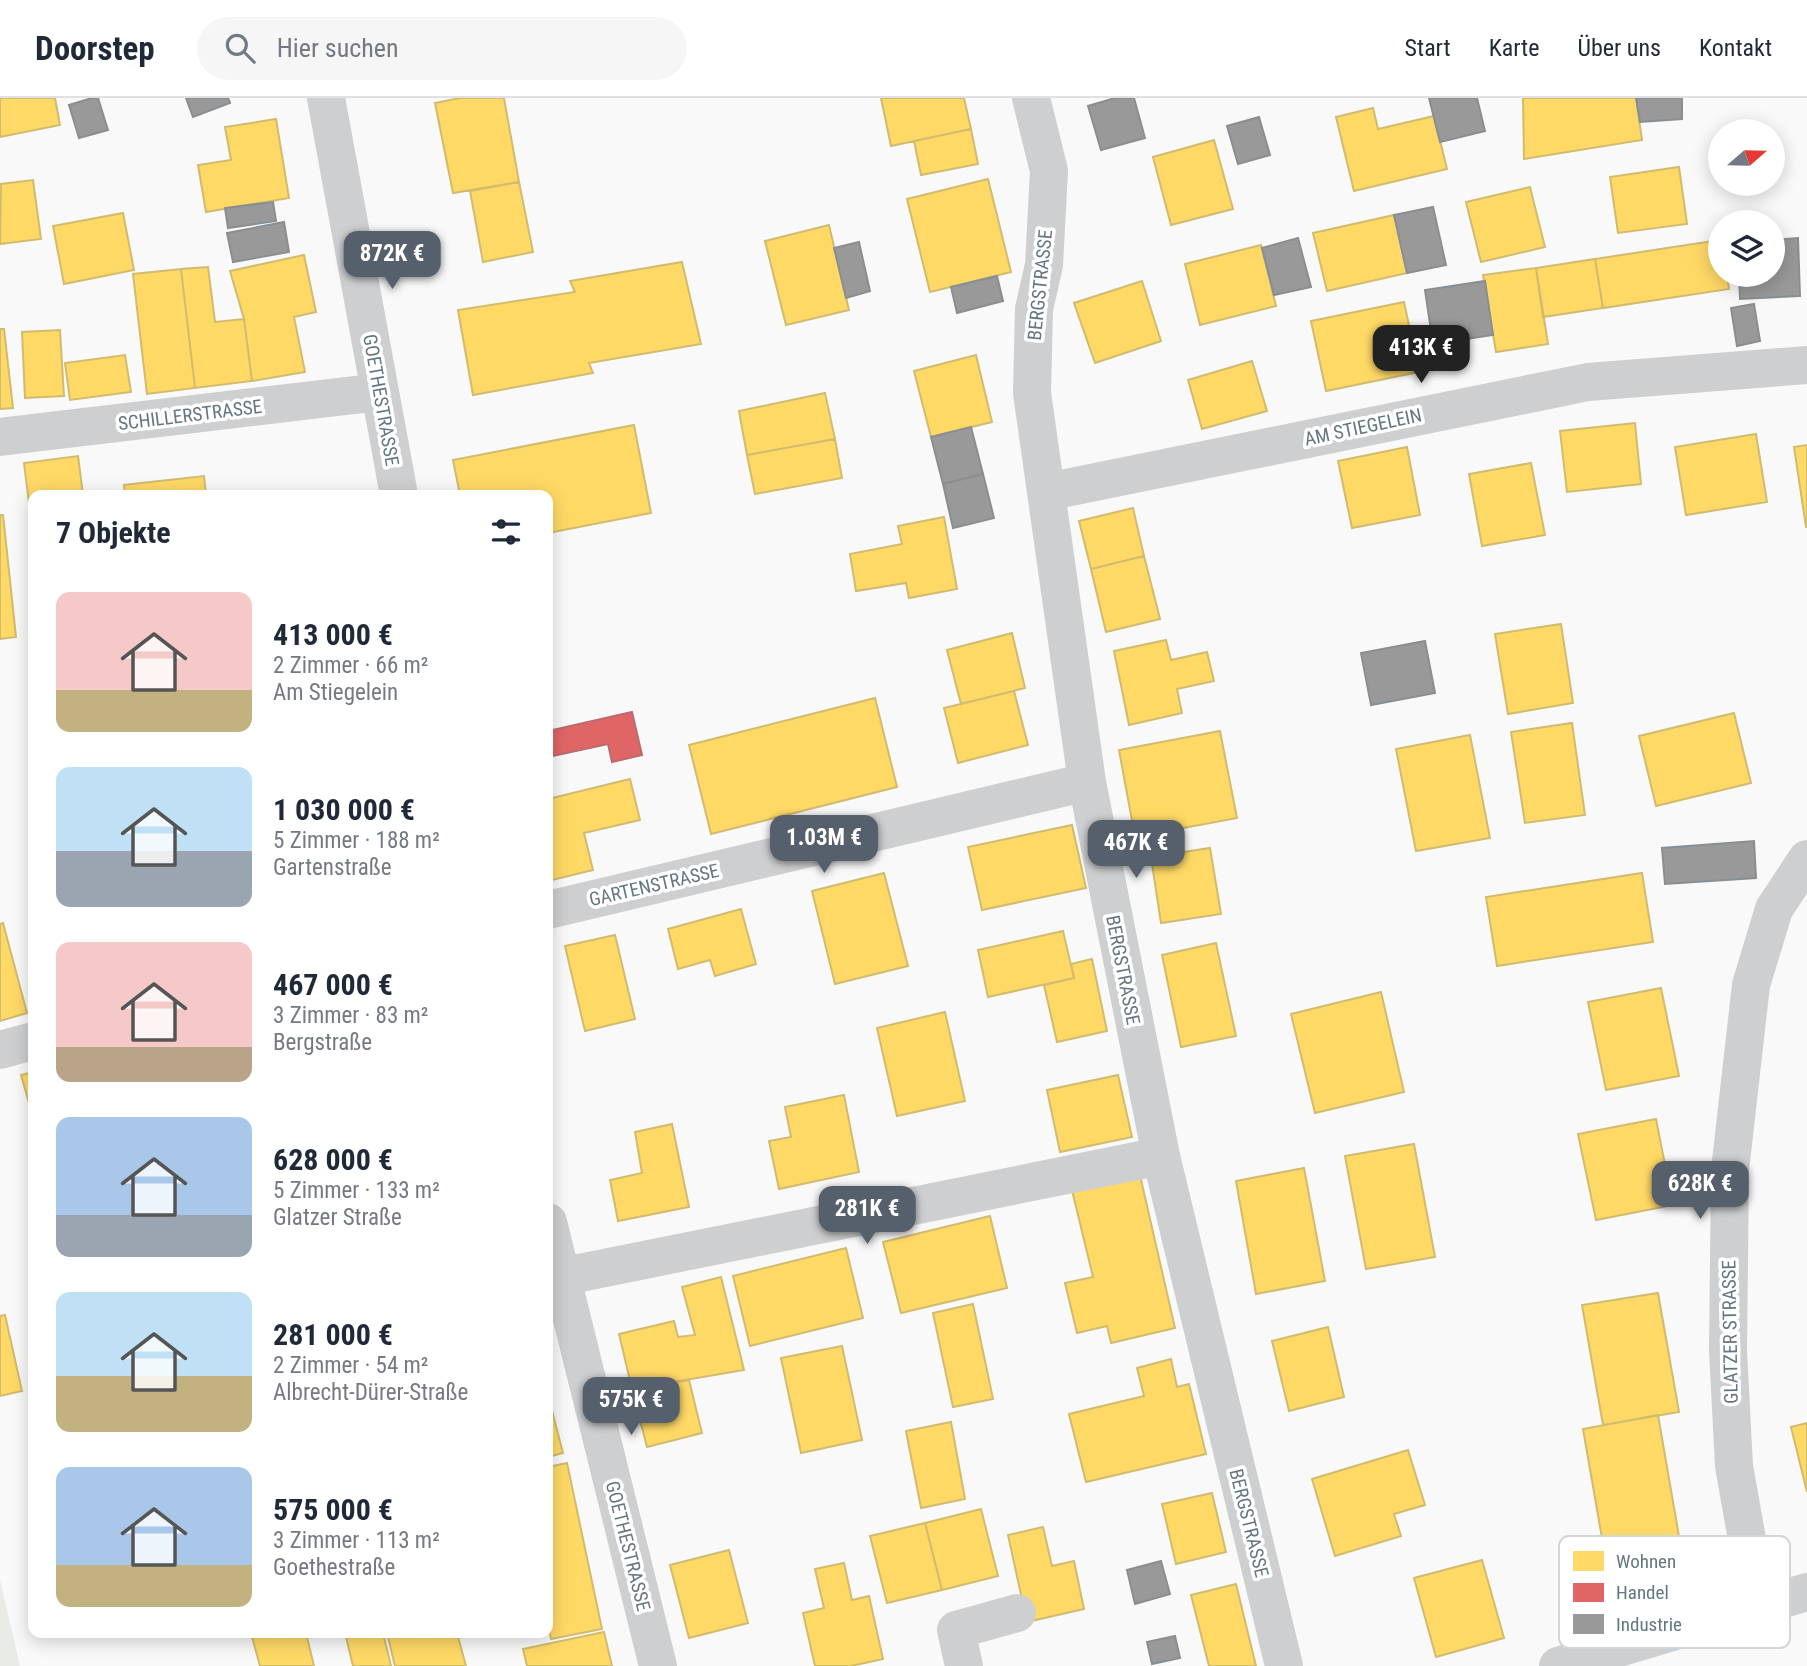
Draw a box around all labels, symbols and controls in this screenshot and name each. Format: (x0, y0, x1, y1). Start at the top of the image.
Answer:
search box (197, 17, 687, 80)
text: Doorstep (35, 29, 155, 68)
icon: search (221, 29, 259, 67)
text: Hier suchen (277, 33, 399, 63)
text: Start (1405, 34, 1451, 62)
text: Karte (1489, 34, 1539, 62)
text: Über uns (1577, 34, 1661, 62)
text: Kontakt (1699, 34, 1772, 62)
north arrow (1708, 119, 1785, 196)
map controls (1708, 119, 1785, 287)
button: layers (1708, 210, 1785, 287)
street label: BERGSTRASSE (1023, 229, 1057, 341)
pin: 872K € (335, 232, 449, 291)
text: 872K € (360, 240, 424, 267)
pin: 413K € (1364, 326, 1478, 385)
street label: GOETHESTRASSE (358, 332, 404, 468)
text: 413K € (1389, 334, 1453, 361)
street label: SCHILLERSTRASSE (117, 395, 263, 435)
street label: AM STIEGELEIN (1302, 403, 1424, 451)
icon: filters (487, 513, 525, 551)
text: 7 Objekte (56, 515, 171, 550)
text: 413 000 € (273, 617, 393, 652)
icon: home (112, 620, 196, 704)
text: 2 Zimmer · 66 m² (273, 652, 428, 679)
text: Am Stiegelein (273, 679, 398, 706)
text: 1 030 000 € (273, 792, 415, 827)
icon: home (112, 795, 196, 879)
pin: 1.03M € (759, 816, 889, 875)
pin: 467K € (1079, 820, 1193, 880)
text: 1.03M € (786, 824, 862, 851)
text: 5 Zimmer · 188 m² (273, 827, 440, 854)
text: 467K € (1104, 829, 1168, 856)
text: Gartenstraße (273, 854, 392, 881)
street label: GARTENSTRASSE (587, 859, 721, 911)
street label: BERGSTRASSE (1101, 913, 1145, 1027)
text: 467 000 € (273, 967, 393, 1002)
icon: home (112, 970, 196, 1054)
text: 3 Zimmer · 83 m² (273, 1002, 428, 1029)
text: Bergstraße (273, 1029, 372, 1056)
text: 628 000 € (273, 1142, 393, 1177)
icon: home (112, 1145, 196, 1229)
pin: 628K € (1643, 1162, 1757, 1221)
text: 628K € (1668, 1170, 1732, 1197)
text: 5 Zimmer · 133 m² (273, 1177, 440, 1204)
pin: 281K € (810, 1186, 924, 1246)
text: 281K € (835, 1195, 899, 1222)
text: Glatzer Straße (273, 1204, 402, 1231)
street label: GLATZER STRASSE (1717, 1260, 1743, 1404)
text: 281 000 € (273, 1317, 393, 1352)
icon: home (112, 1320, 196, 1404)
text: 2 Zimmer · 54 m² (273, 1352, 428, 1379)
pin: 575K € (574, 1378, 688, 1437)
text: Albrecht-Dürer-Straße (273, 1379, 468, 1406)
text: 575K € (599, 1386, 663, 1413)
street label: BERGSTRASSE (1224, 1466, 1274, 1580)
street label: GOETHESTRASSE (601, 1479, 655, 1613)
text: 575 000 € (273, 1492, 393, 1527)
icon: home (112, 1495, 196, 1579)
text: 3 Zimmer · 113 m² (273, 1527, 440, 1554)
legend (1559, 1536, 1790, 1648)
text: Wohnen (1616, 1550, 1676, 1573)
text: Goethestraße (273, 1554, 395, 1581)
text: Handel (1616, 1581, 1669, 1604)
text: Industrie (1616, 1613, 1682, 1636)

